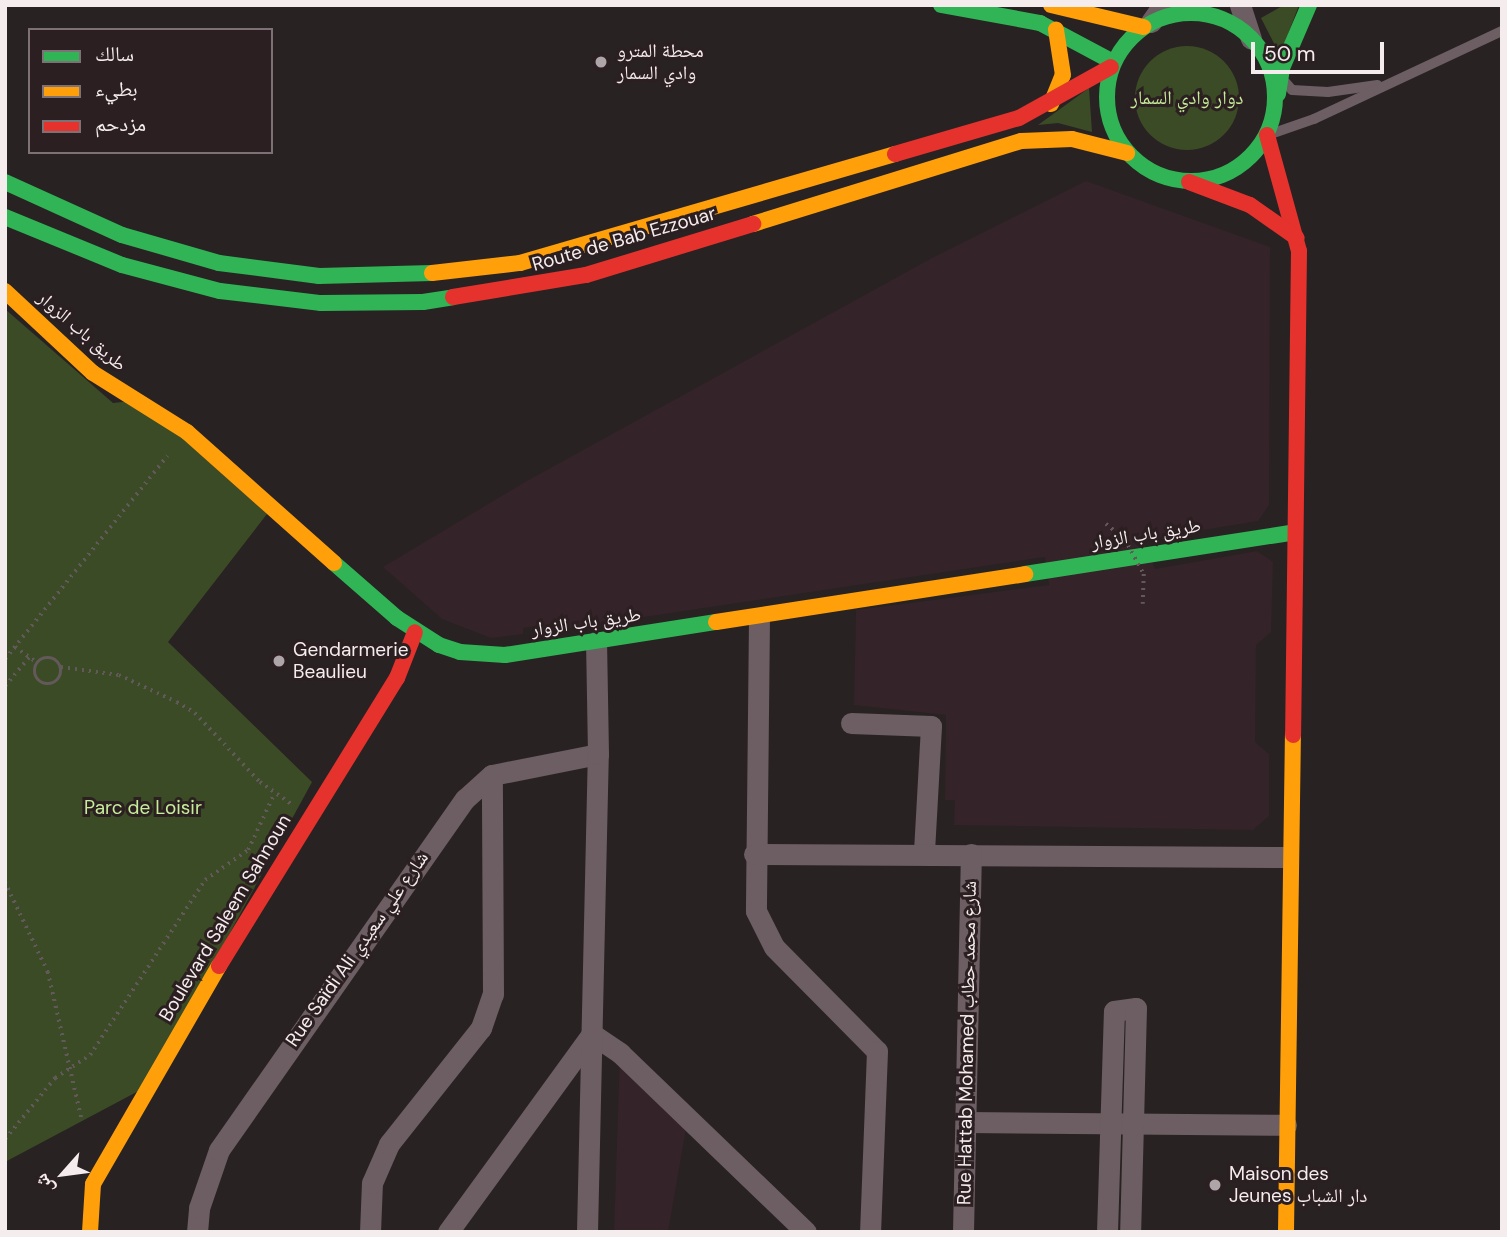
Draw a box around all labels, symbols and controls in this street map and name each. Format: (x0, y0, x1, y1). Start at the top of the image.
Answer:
legend (28, 28, 273, 154)
scale bar (1255, 28, 1388, 72)
text: سالك (95, 40, 134, 68)
place label: محطة المترو وادي السمار (617, 40, 704, 84)
text: 50 m (1264, 40, 1315, 68)
marker: محطة المترو وادي السمار (591, 52, 611, 72)
text: بطيء (95, 75, 138, 103)
park label: دوار وادي السمار (1131, 87, 1243, 109)
text: مزدحم (95, 110, 146, 138)
street label: Route de Bab Ezzouar (530, 202, 718, 276)
street label: طريق باب الزوار (33, 286, 131, 376)
street label: طريق باب الزوار (1090, 514, 1202, 554)
street label: طريق باب الزوار (530, 603, 642, 641)
place label: Gendarmerie Beaulieu (293, 639, 408, 683)
marker: Gendarmerie Beaulieu (271, 653, 287, 669)
park label: Parc de Loisir (84, 797, 202, 819)
street label: Boulevard Saleem Sahnoun (154, 810, 296, 1026)
street label: Rue Saïdi Ali شارع علي سعيدي (281, 847, 433, 1051)
street label: Rue Hattab Mohamed شارع محمد حطاب (953, 881, 981, 1205)
north arrow (28, 1139, 98, 1209)
place label: Maison des Jeunes دار الشباب (1229, 1163, 1367, 1207)
text: ش (28, 1169, 60, 1199)
marker: Maison des Jeunes دار الشباب (1207, 1177, 1223, 1193)

